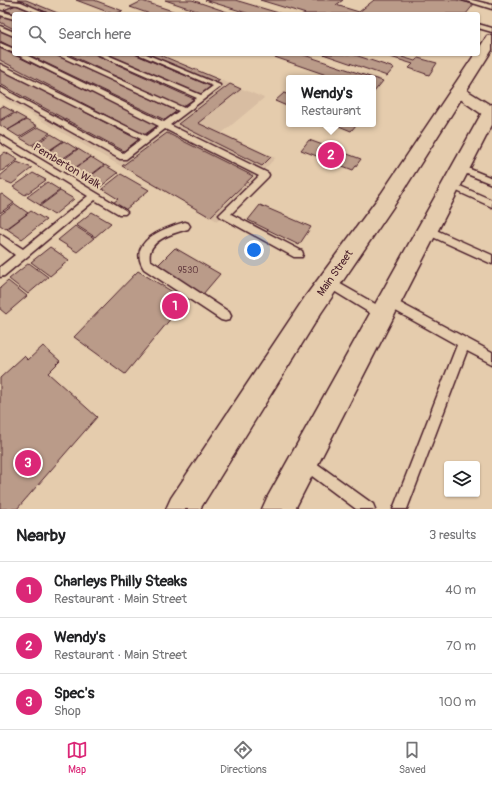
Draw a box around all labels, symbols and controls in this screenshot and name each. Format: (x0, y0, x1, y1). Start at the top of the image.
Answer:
search box (12, 12, 480, 56)
icon: search (26, 23, 48, 45)
text: Search here (58, 25, 131, 44)
popup (286, 75, 376, 127)
text: Wendy's (301, 84, 352, 103)
text: Restaurant (301, 103, 361, 119)
pin: 2 (318, 140, 344, 170)
street label: Pemberton Walk (31, 141, 103, 191)
your location (244, 240, 264, 260)
street label: Main Street (314, 247, 356, 299)
house number: 9530 (178, 265, 198, 276)
pin: 1 (162, 291, 188, 321)
pin: 3 (15, 448, 41, 478)
map controls (444, 461, 480, 497)
button: layers (444, 461, 480, 497)
text: Nearby (16, 525, 65, 546)
text: 3 results (429, 527, 476, 543)
text: Charleys Philly Steaks (54, 572, 187, 591)
text: 1 (26, 582, 32, 598)
text: 40 m (445, 582, 476, 598)
text: Restaurant · Main Street (54, 591, 187, 607)
text: Wendy's (54, 628, 106, 647)
text: 2 (25, 638, 33, 654)
text: 70 m (446, 638, 476, 654)
text: Restaurant · Main Street (54, 647, 187, 663)
text: Spec's (54, 684, 95, 703)
text: 3 (25, 694, 33, 710)
text: 100 m (439, 694, 476, 710)
text: Shop (54, 703, 81, 719)
tab: Map (66, 739, 88, 776)
tab: Directions (220, 739, 267, 776)
tab: Saved (399, 739, 426, 776)

